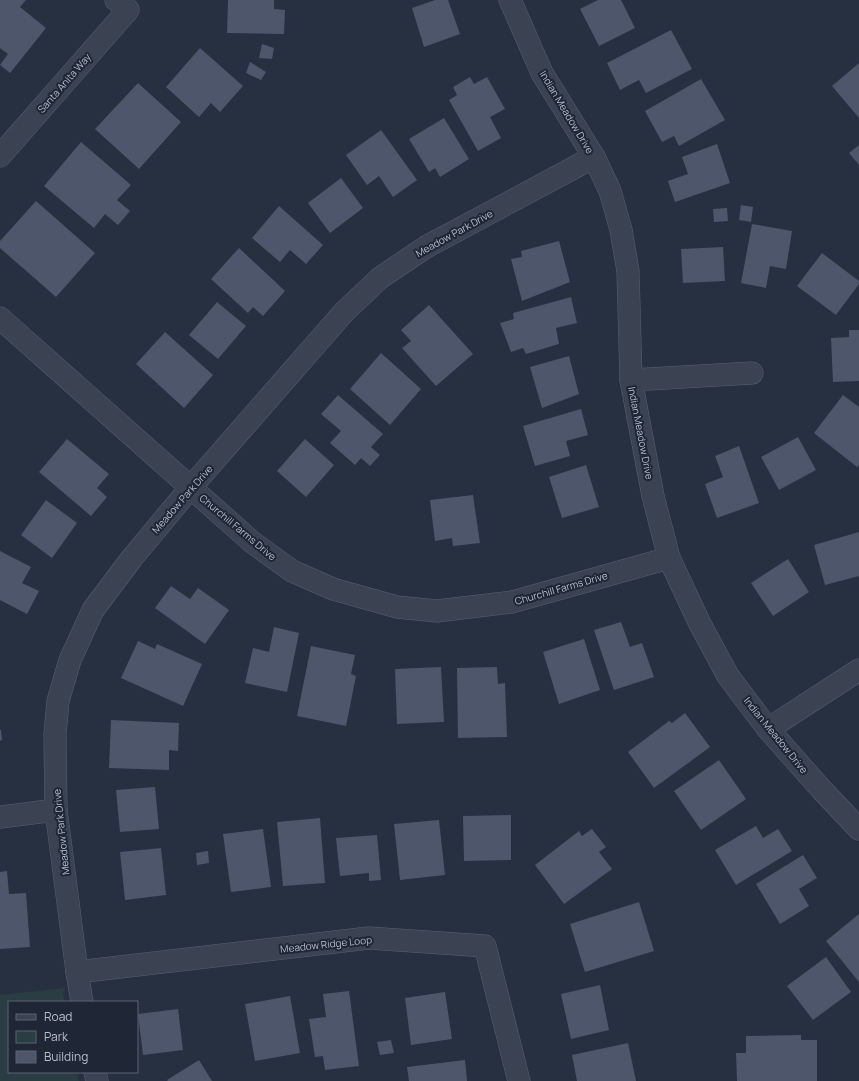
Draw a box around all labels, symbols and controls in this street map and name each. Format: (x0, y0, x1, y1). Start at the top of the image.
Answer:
street label: Santa Anita Way (34, 50, 94, 116)
street label: Indian Meadow Drive (537, 68, 597, 156)
street label: Meadow Park Drive (413, 206, 495, 260)
street label: Indian Meadow Drive (625, 385, 657, 481)
street label: Meadow Park Drive (148, 462, 216, 536)
street label: Churchill Farms Drive (197, 491, 279, 563)
street label: Churchill Farms Drive (513, 568, 609, 608)
street label: Indian Meadow Drive (741, 694, 811, 776)
street label: Meadow Park Drive (50, 788, 72, 876)
street label: Meadow Ridge Loop (279, 932, 373, 956)
legend (8, 1001, 138, 1073)
text: Road (44, 1008, 72, 1025)
text: Park (44, 1028, 69, 1045)
text: Building (44, 1048, 88, 1065)

